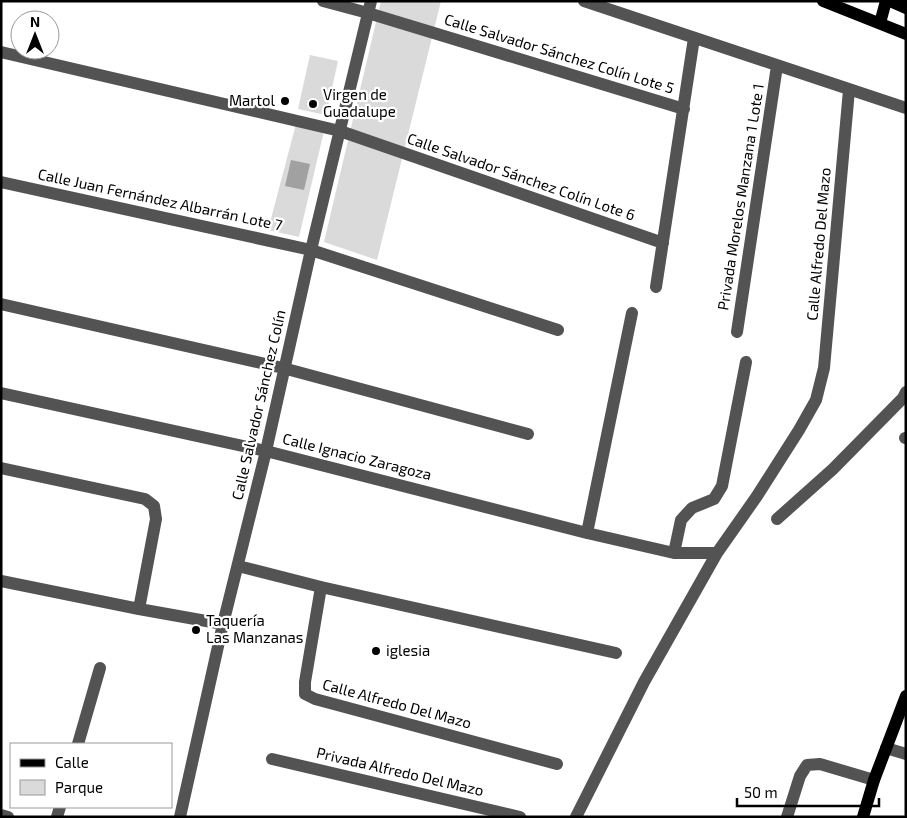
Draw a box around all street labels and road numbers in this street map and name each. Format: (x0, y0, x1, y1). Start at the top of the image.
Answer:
street label: Calle Salvador Sánchez Colín Lote 5 (442, 9, 676, 97)
street label: Privada Morelos Manzana 1 Lote 1 (713, 82, 767, 311)
street label: Calle Salvador Sánchez Colín Lote 6 (405, 129, 638, 224)
street label: Calle Juan Fernández Albarrán Lote 7 (36, 164, 284, 234)
street label: Calle Alfredo Del Mazo (802, 167, 834, 321)
street label: Calle Salvador Sánchez Colín (227, 308, 289, 502)
street label: Calle Ignacio Zaragoza (281, 429, 434, 483)
street label: Calle Alfredo Del Mazo (321, 674, 474, 732)
street label: Privada Alfredo Del Mazo (315, 743, 486, 799)

